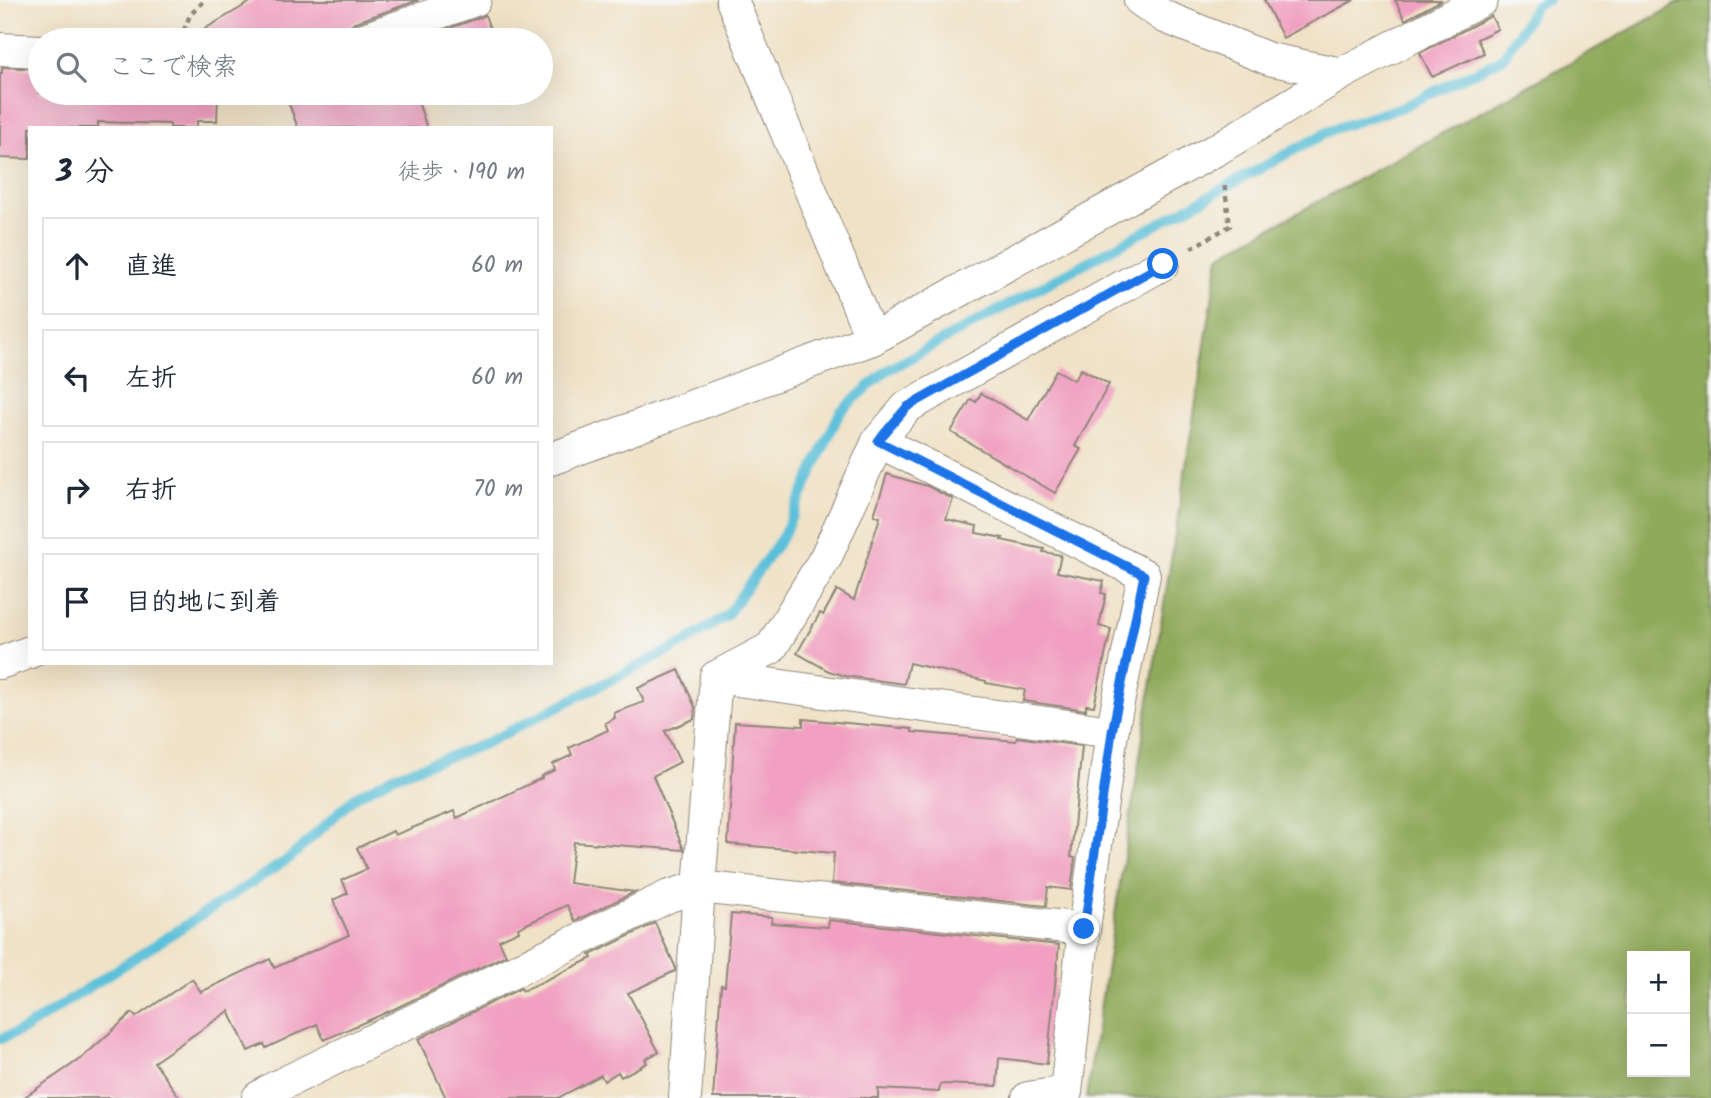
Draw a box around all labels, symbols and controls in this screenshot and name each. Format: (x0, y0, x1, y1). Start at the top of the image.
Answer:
search box (28, 28, 553, 105)
text: ここで検索 (108, 47, 238, 89)
icon: search (52, 48, 90, 86)
text: 3 分 (56, 149, 114, 197)
text: 徒歩 · 190 m (398, 155, 525, 191)
text: 直進 (125, 246, 177, 288)
icon: ahead (58, 247, 96, 285)
text: 60 m (471, 248, 523, 284)
route start (1147, 248, 1178, 279)
text: 左折 (125, 358, 177, 400)
icon: left (58, 359, 96, 397)
text: 60 m (471, 360, 523, 396)
text: 右折 (125, 470, 177, 512)
icon: right (58, 471, 96, 509)
text: 70 m (473, 472, 523, 508)
text: 目的地に到着 (125, 582, 281, 624)
icon: arrive (58, 583, 96, 621)
route end (1068, 913, 1099, 944)
map controls (1627, 951, 1690, 1077)
button: + (1627, 951, 1690, 1014)
button: − (1627, 1014, 1690, 1077)

